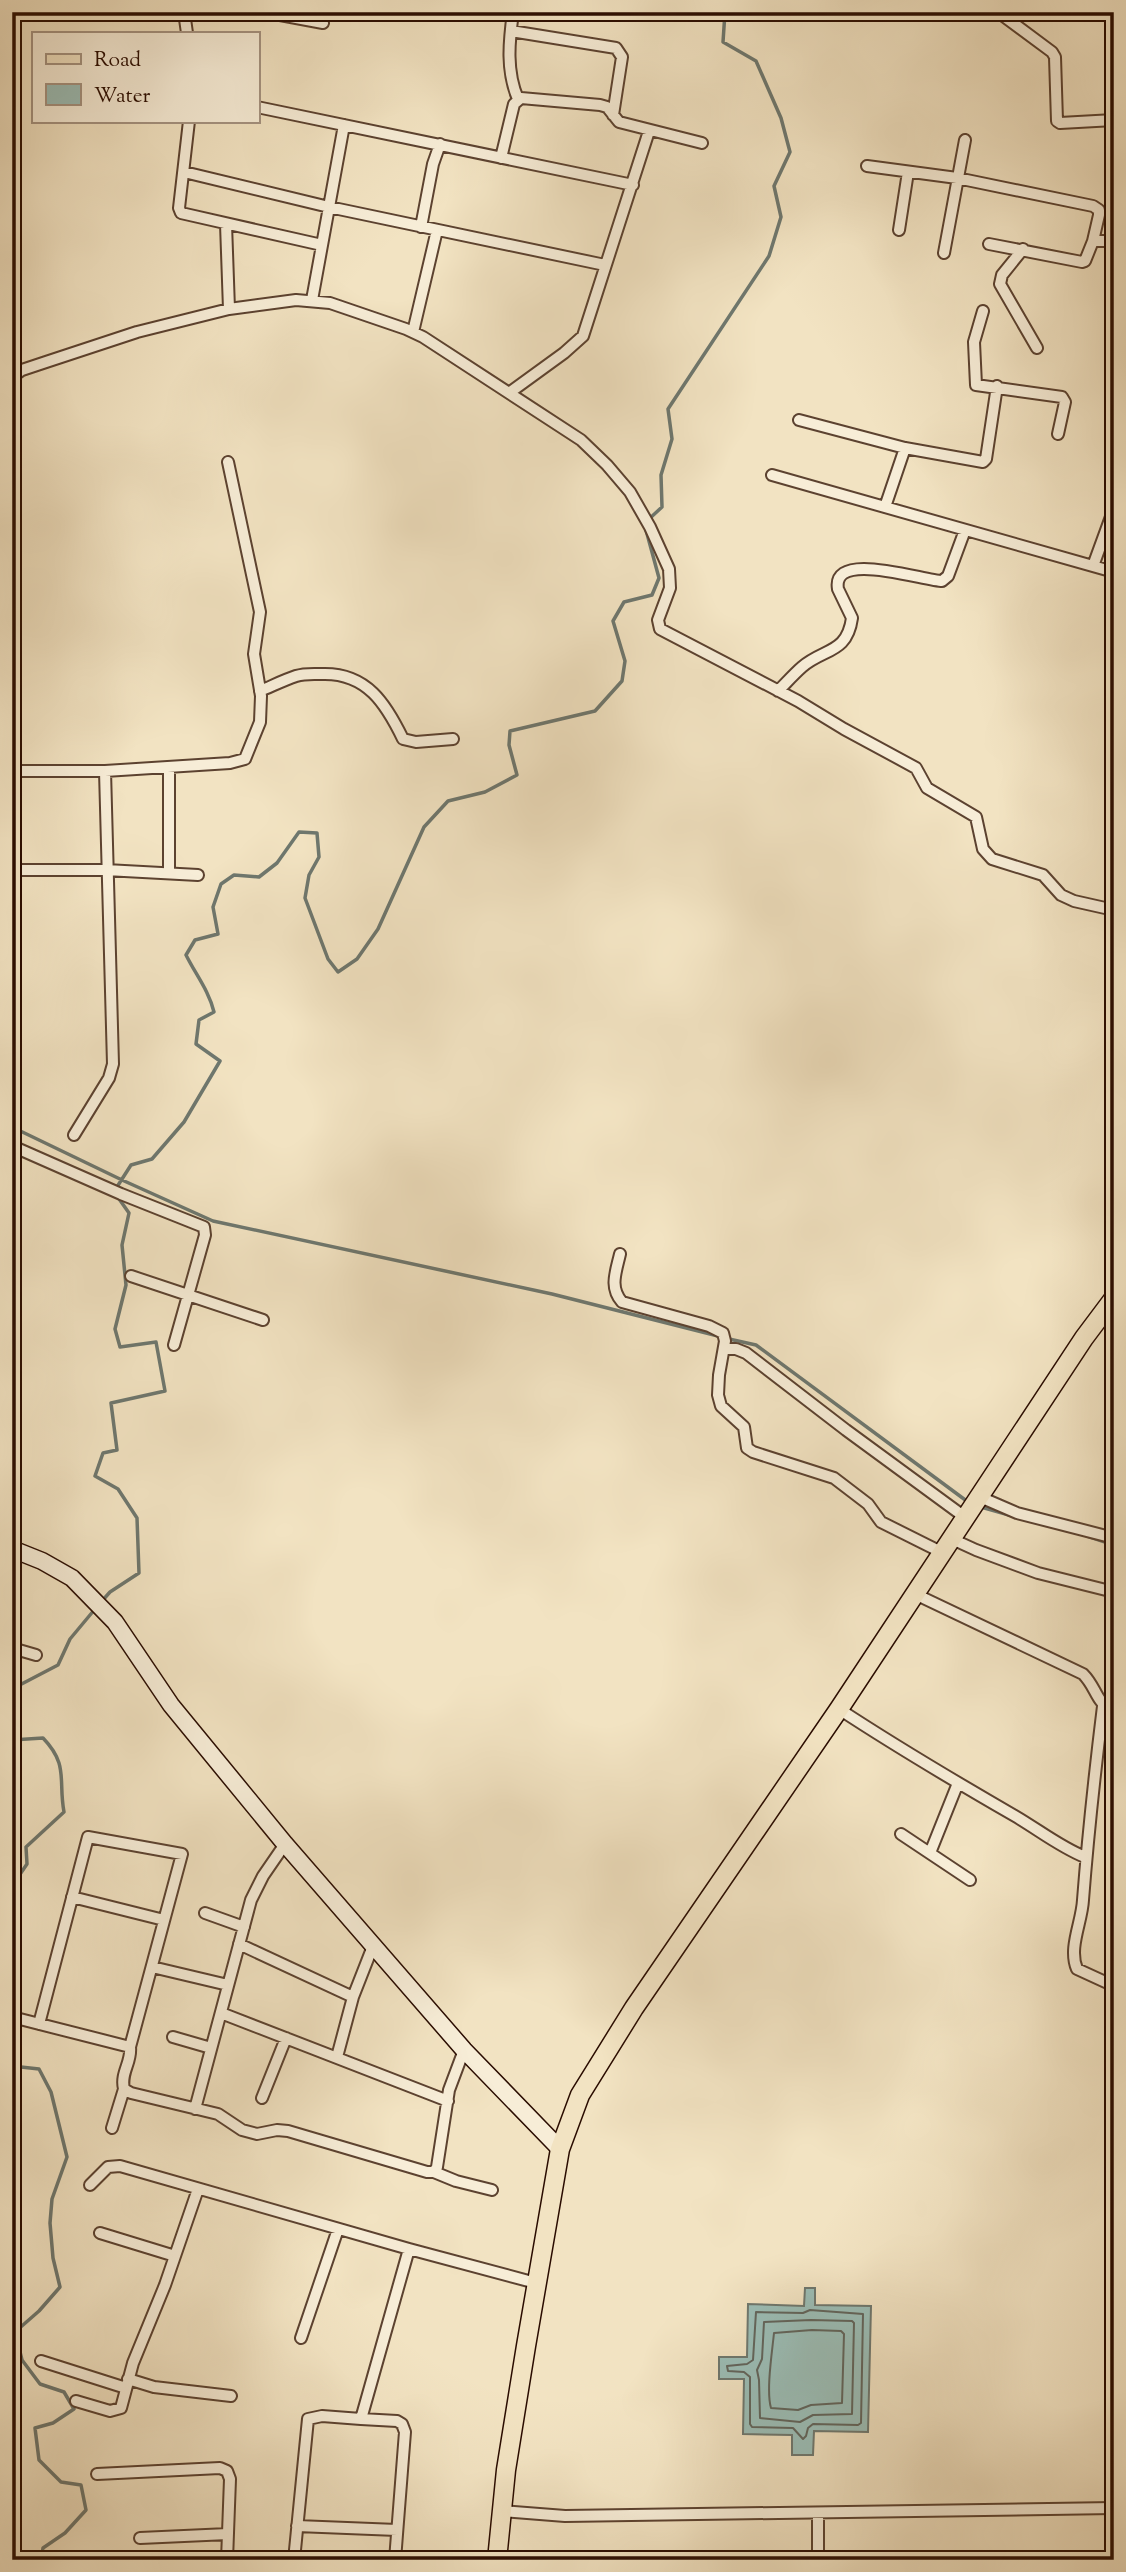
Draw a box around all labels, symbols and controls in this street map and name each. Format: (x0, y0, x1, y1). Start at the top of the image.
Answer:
legend (32, 32, 259, 122)
text: Road (94, 46, 141, 76)
text: Water (94, 82, 151, 112)

